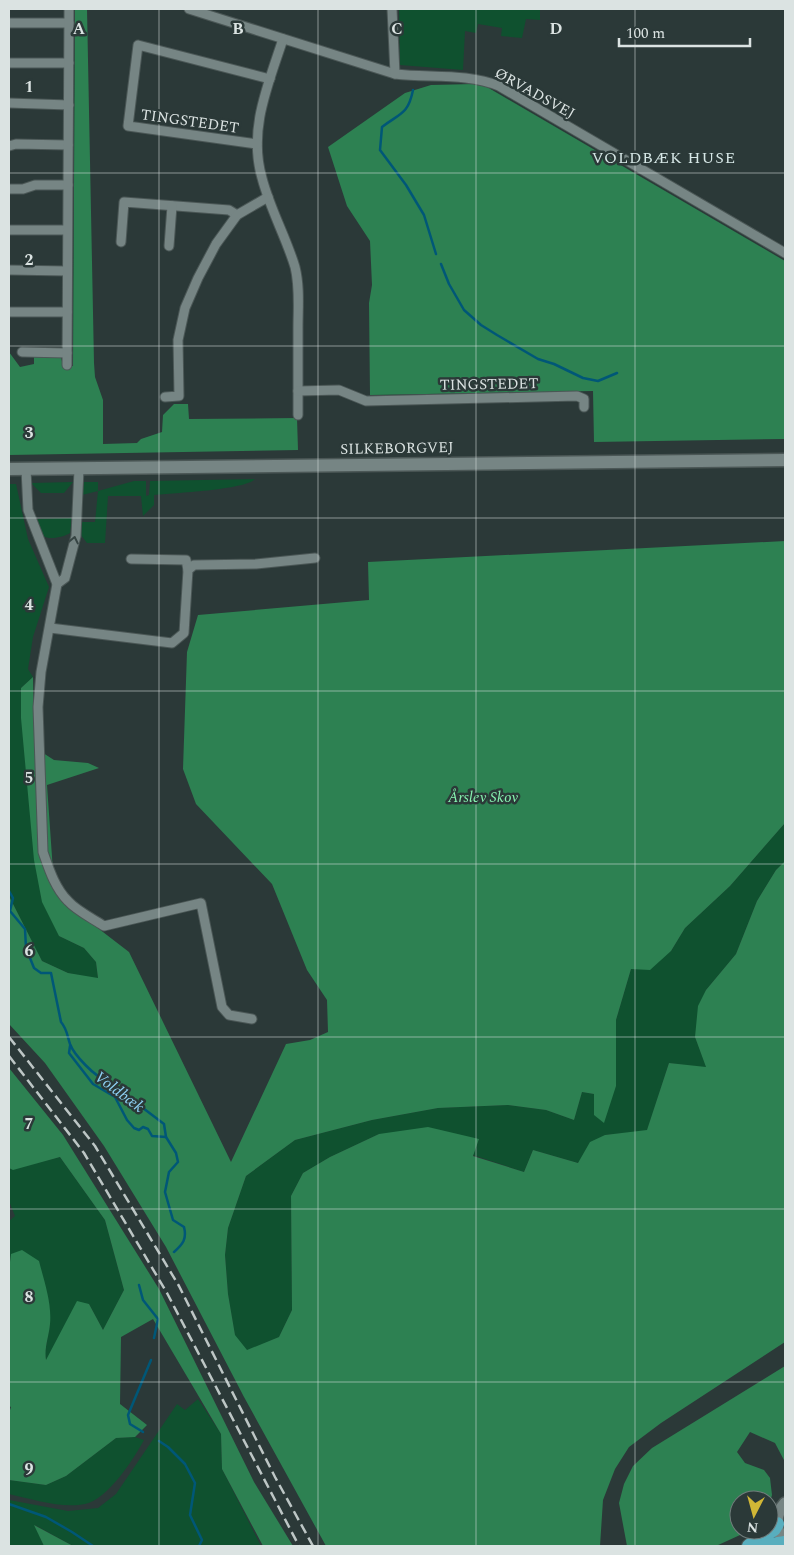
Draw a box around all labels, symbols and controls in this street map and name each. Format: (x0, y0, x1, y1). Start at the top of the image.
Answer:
scale bar (619, 15, 750, 47)
text: A (73, 17, 86, 41)
text: B (232, 17, 244, 41)
text: C (391, 17, 403, 41)
text: D (550, 17, 563, 41)
text: 100 m (626, 22, 665, 45)
street label: ØRVADSVEJ (490, 62, 579, 125)
text: 1 (25, 75, 33, 99)
street label: TINGSTEDET (139, 103, 240, 140)
district label: VOLDBÆK HUSE (592, 146, 736, 170)
text: 2 (25, 248, 34, 272)
street label: TINGSTEDET (439, 372, 539, 397)
text: 3 (25, 421, 34, 445)
street label: SILKEBORGVEJ (340, 436, 454, 461)
one-way arrow (69, 536, 79, 545)
text: 4 (25, 593, 34, 617)
text: 5 (25, 766, 33, 790)
park label: Årslev Skov (447, 786, 518, 809)
text: 6 (25, 939, 34, 963)
water label: Voldbæk (89, 1065, 150, 1119)
text: 7 (25, 1112, 34, 1136)
text: 8 (25, 1285, 34, 1309)
text: 9 (25, 1457, 34, 1481)
north arrow (729, 1490, 779, 1540)
text: N (746, 1516, 759, 1538)

